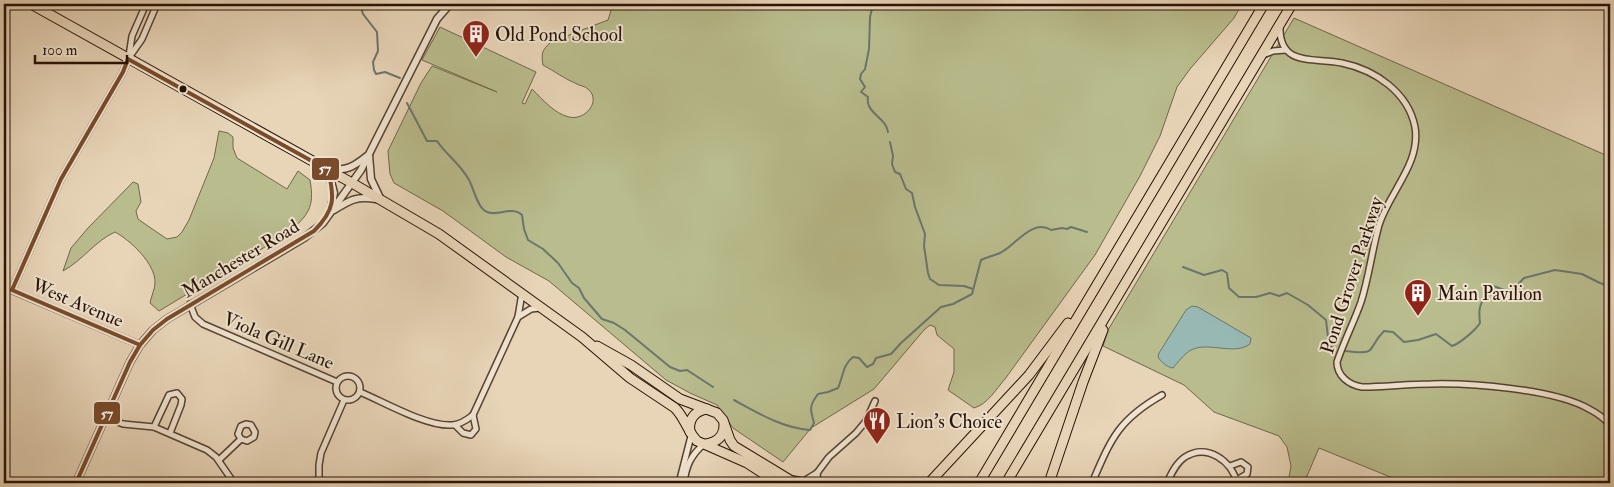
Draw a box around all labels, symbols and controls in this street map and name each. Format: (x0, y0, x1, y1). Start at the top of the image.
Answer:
building icon: Old Pond School (461, 19, 491, 58)
place label: Old Pond School (495, 23, 623, 47)
scale bar (35, 32, 128, 64)
text: 100 m (42, 41, 78, 60)
unlabelled marker (178, 84, 188, 94)
line badge: 57 (311, 157, 340, 181)
text: 57 (319, 160, 332, 177)
street label: Pond Grover Parkway (1315, 193, 1389, 357)
street label: Manchester Road (177, 214, 304, 303)
street label: West Avenue (27, 272, 127, 333)
building icon: Main Pavilion (1403, 278, 1433, 317)
place label: Main Pavilion (1437, 282, 1542, 306)
street label: Viola Gill Lane (220, 307, 338, 375)
line badge: 57 (93, 401, 121, 425)
text: 57 (101, 405, 114, 422)
restaurant icon: Lion's Choice (862, 406, 892, 445)
place label: Lion's Choice (896, 410, 1002, 434)

